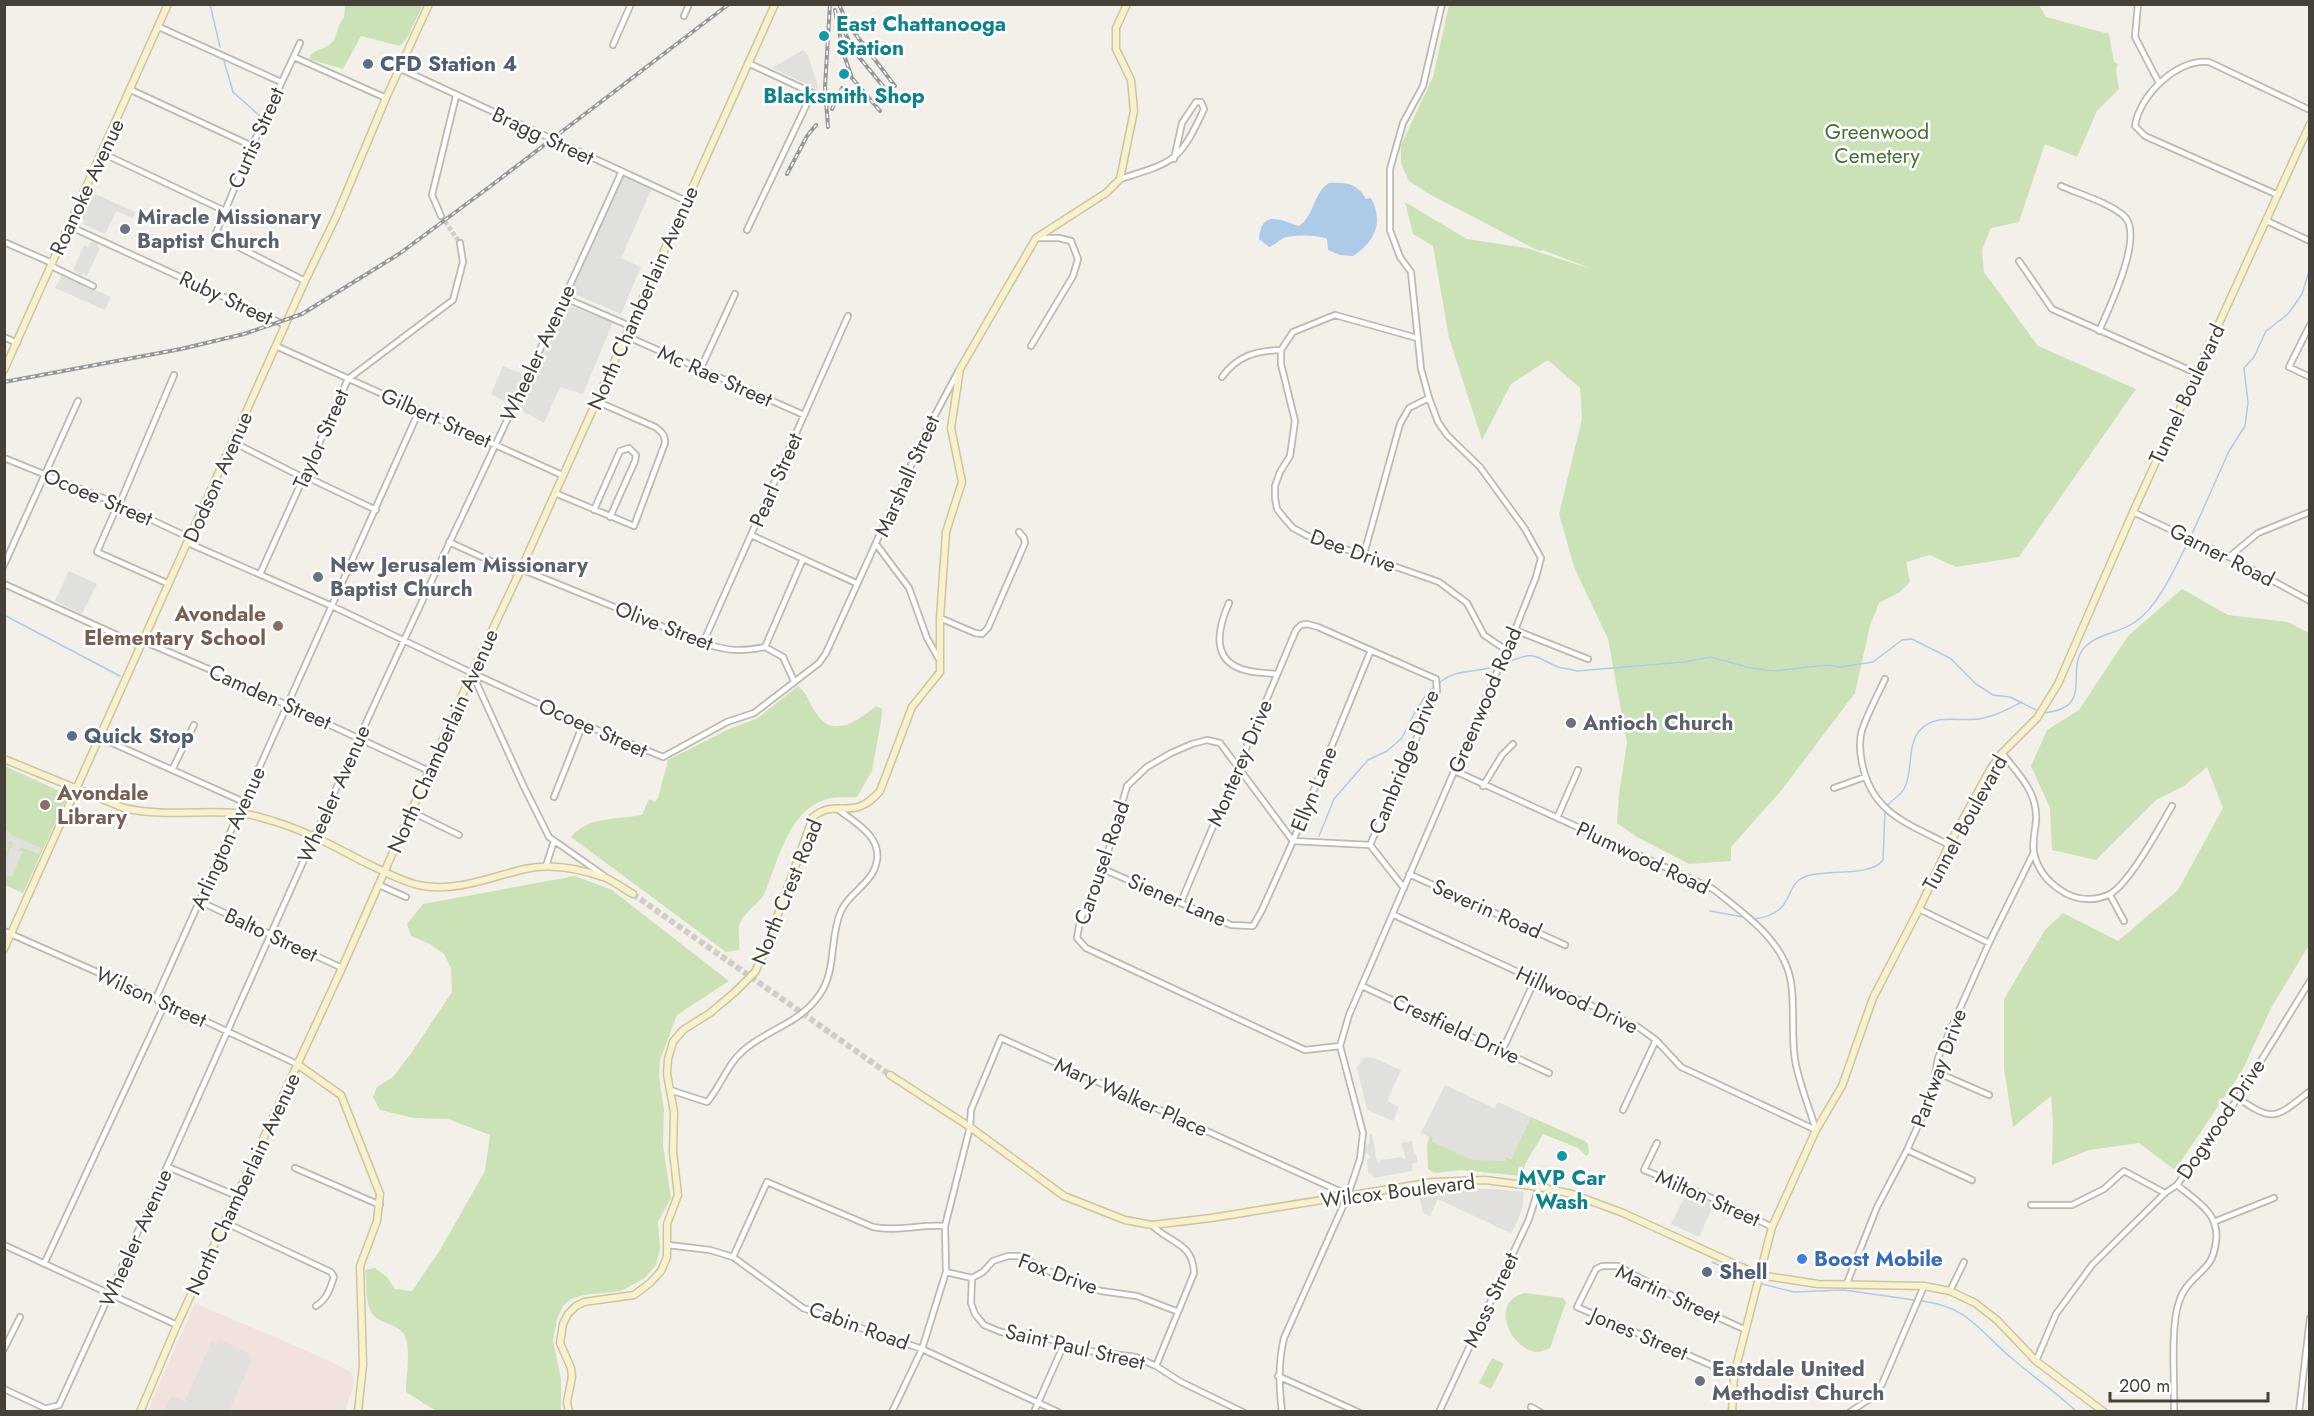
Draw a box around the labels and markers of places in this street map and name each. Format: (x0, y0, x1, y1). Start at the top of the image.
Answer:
place label: East Chattanooga Station (836, 9, 1006, 63)
marker: East Chattanooga Station (817, 29, 831, 43)
place label: CFD Station 4 (380, 49, 517, 79)
marker: CFD Station 4 (361, 57, 375, 71)
marker: Blacksmith Shop (837, 67, 851, 81)
place label: Blacksmith Shop (763, 81, 925, 111)
place label: Miracle Missionary Baptist Church (137, 202, 322, 256)
marker: Miracle Missionary Baptist Church (118, 222, 132, 236)
place label: New Jerusalem Missionary Baptist Church (330, 550, 589, 604)
marker: New Jerusalem Missionary Baptist Church (311, 570, 325, 584)
place label: Avondale Elementary School (84, 599, 266, 653)
marker: Avondale Elementary School (271, 619, 285, 633)
place label: Antioch Church (1582, 708, 1733, 738)
marker: Antioch Church (1564, 716, 1578, 730)
place label: Quick Stop (84, 721, 194, 751)
marker: Quick Stop (65, 729, 79, 743)
place label: Avondale Library (56, 778, 149, 832)
marker: Avondale Library (38, 798, 52, 812)
marker: MVP Car Wash (1555, 1149, 1569, 1163)
place label: MVP Car Wash (1518, 1163, 1606, 1217)
place label: Boost Mobile (1814, 1244, 1943, 1274)
marker: Boost Mobile (1795, 1252, 1809, 1266)
place label: Shell (1719, 1257, 1767, 1287)
marker: Shell (1700, 1265, 1714, 1279)
place label: Eastdale United Methodist Church (1712, 1354, 1884, 1408)
marker: Eastdale United Methodist Church (1693, 1374, 1707, 1388)

